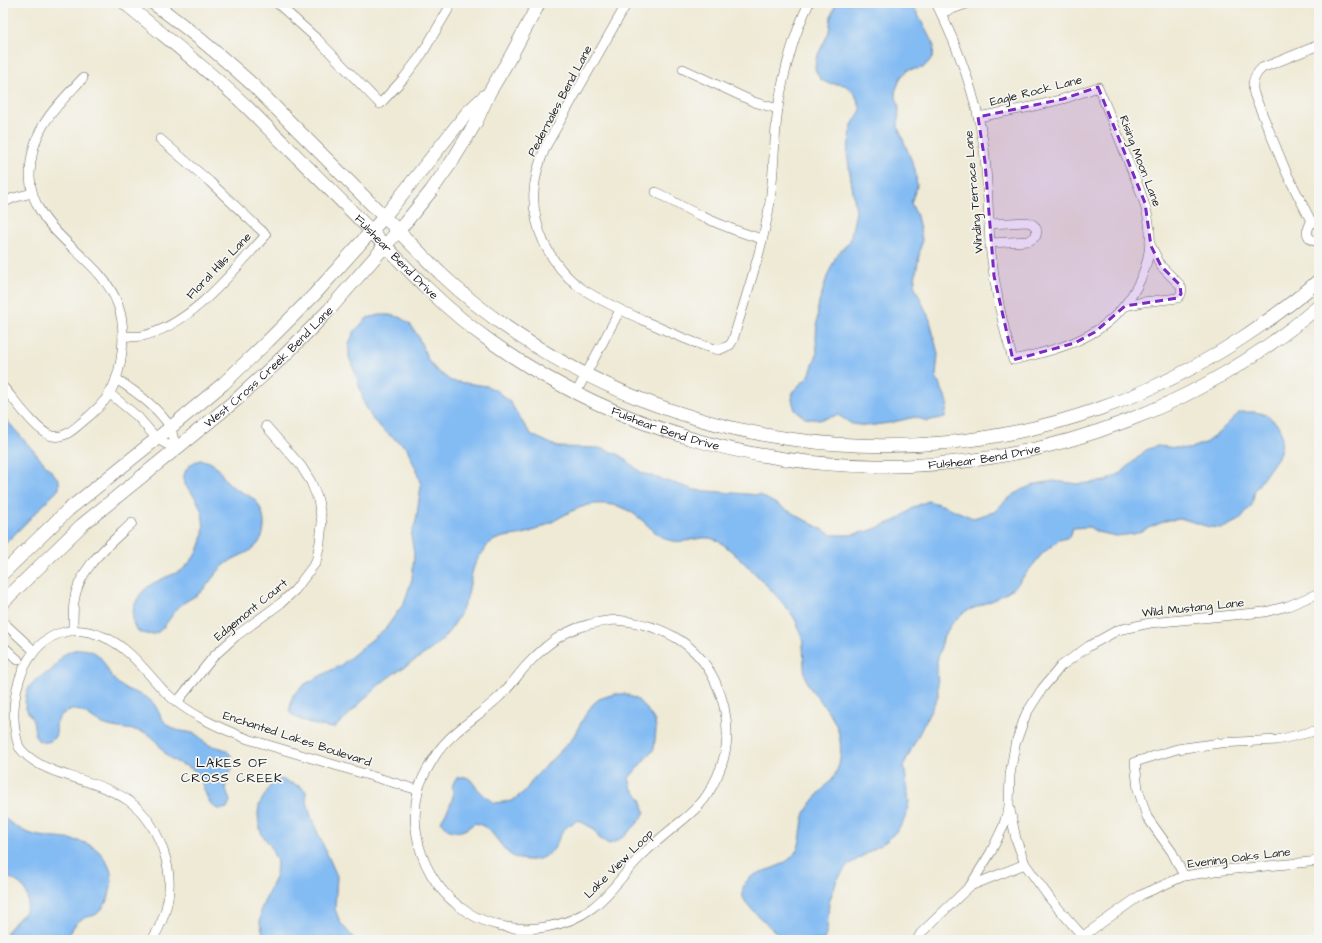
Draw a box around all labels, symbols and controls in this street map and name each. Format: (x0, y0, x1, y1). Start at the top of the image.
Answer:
street label: Pedernales Bend Lane (523, 42, 597, 160)
street label: Eagle Rock Lane (988, 71, 1085, 112)
street label: Rising Moon Lane (1114, 113, 1165, 210)
street label: Winding Terrace Lane (960, 129, 989, 254)
street label: Fulshear Bend Drive (351, 210, 443, 304)
street label: Floral Hills Lane (183, 228, 256, 303)
street label: West Cross Creek Bend Lane (200, 302, 337, 431)
street label: Fulshear Bend Drive (609, 402, 722, 455)
street label: Fulshear Bend Drive (928, 439, 1043, 473)
street label: Edgemont Court (210, 575, 292, 646)
street label: Wild Mustang Lane (1141, 594, 1246, 623)
street label: Enchanted Lakes Boulevard (221, 707, 373, 771)
district label: LAKES OF CROSS CREEK (181, 754, 283, 787)
street label: Lake View Loop (580, 825, 658, 903)
street label: Evening Oaks Lane (1186, 843, 1292, 874)

